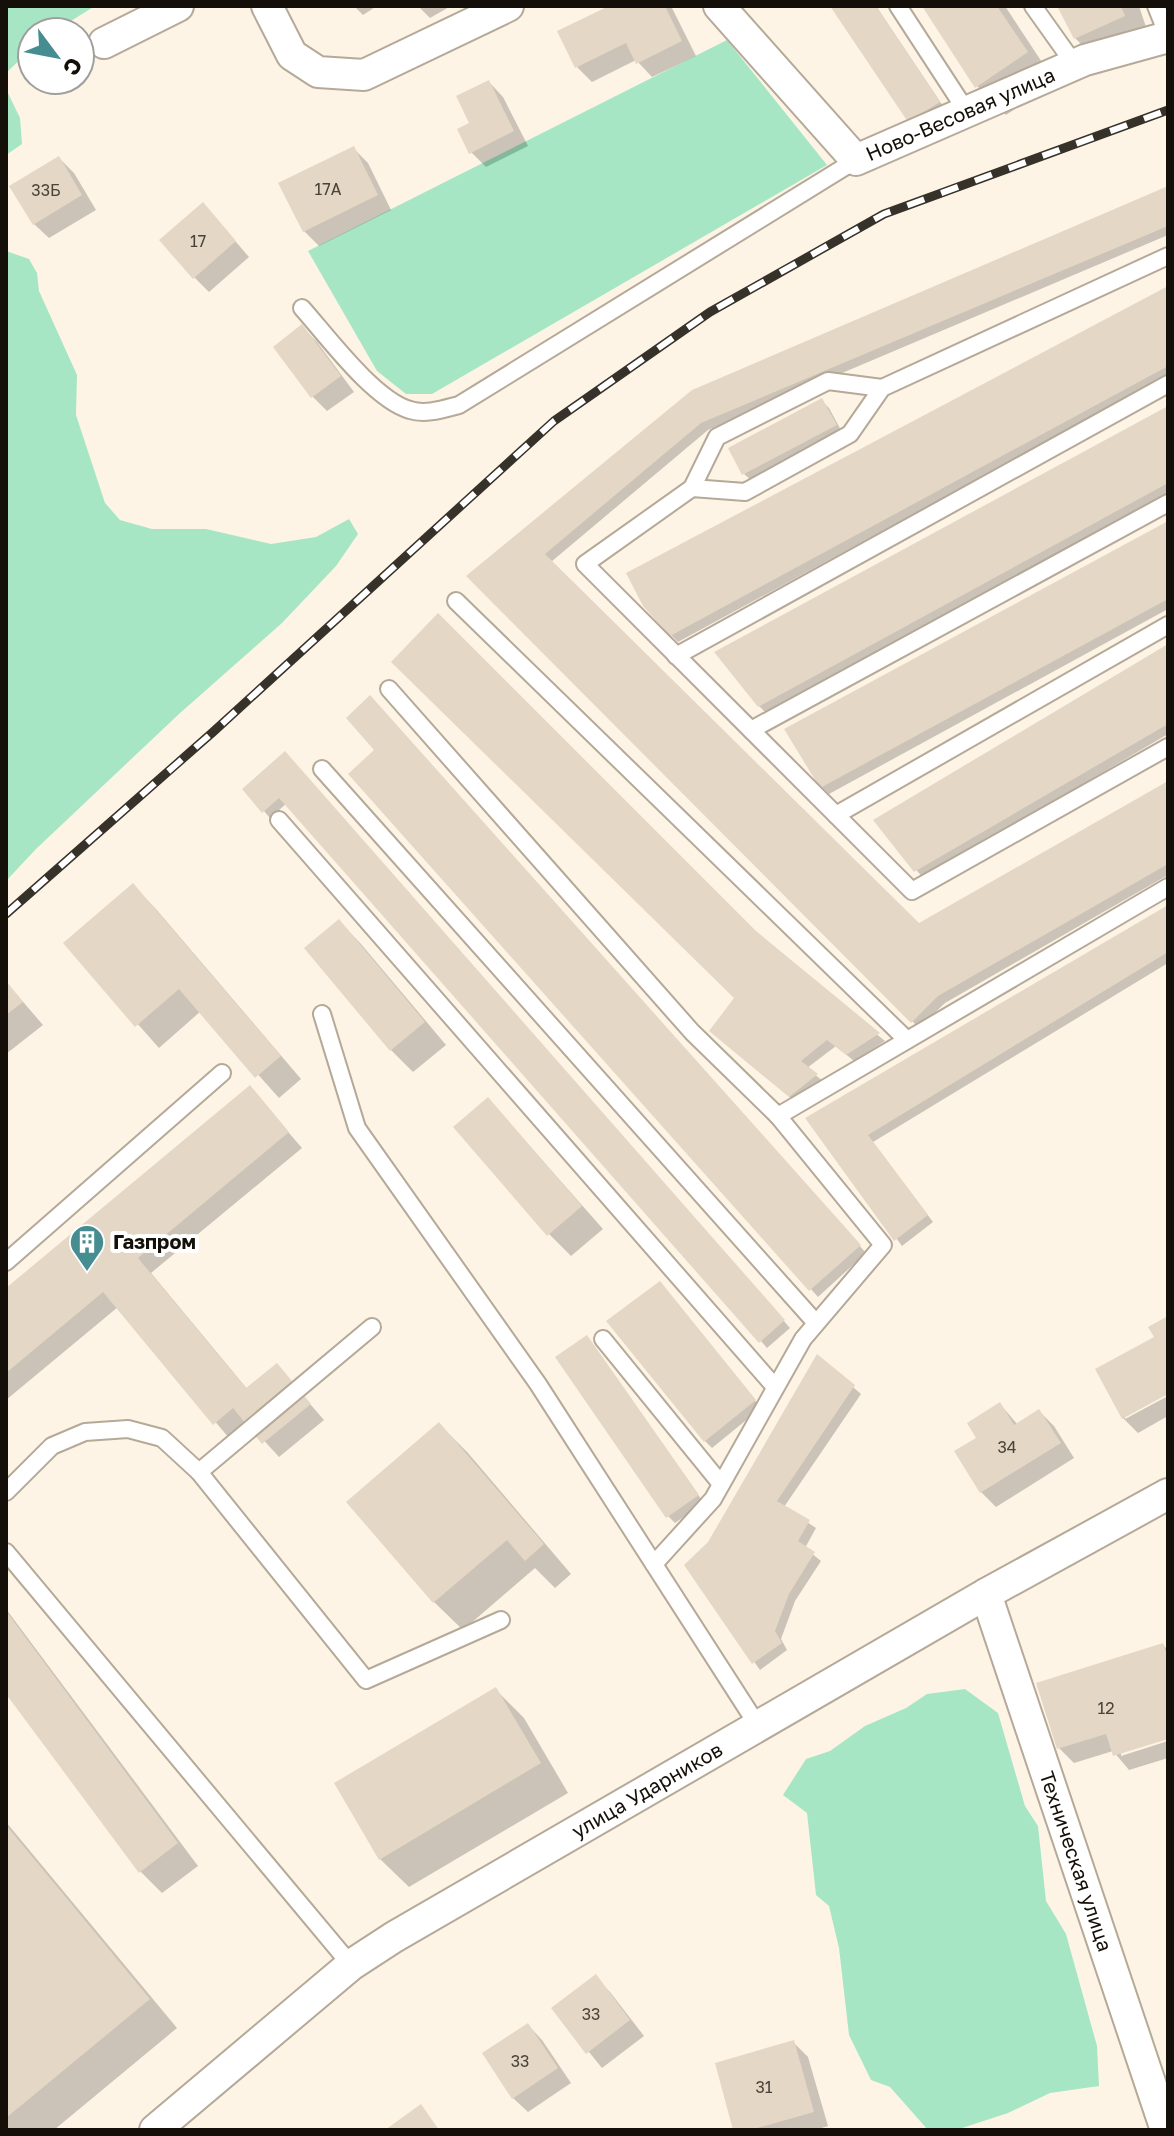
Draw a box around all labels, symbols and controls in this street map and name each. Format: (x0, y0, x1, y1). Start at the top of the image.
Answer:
north arrow (16, 16, 96, 96)
text: С (58, 53, 89, 81)
street label: Ново-Весовая улица (862, 62, 1058, 165)
house number: 17А (315, 179, 342, 199)
house number: 33Б (31, 180, 61, 200)
house number: 17 (190, 231, 206, 251)
building icon: Газпром (68, 1223, 106, 1273)
place label: Газпром (113, 1229, 196, 1253)
house number: 34 (997, 1437, 1017, 1457)
house number: 12 (1097, 1698, 1115, 1718)
street label: улица Ударников (567, 1736, 726, 1843)
street label: Техническая улица (1035, 1768, 1118, 1954)
house number: 33 (582, 2004, 600, 2024)
house number: 33 (511, 2051, 529, 2071)
house number: 31 (755, 2077, 773, 2097)

